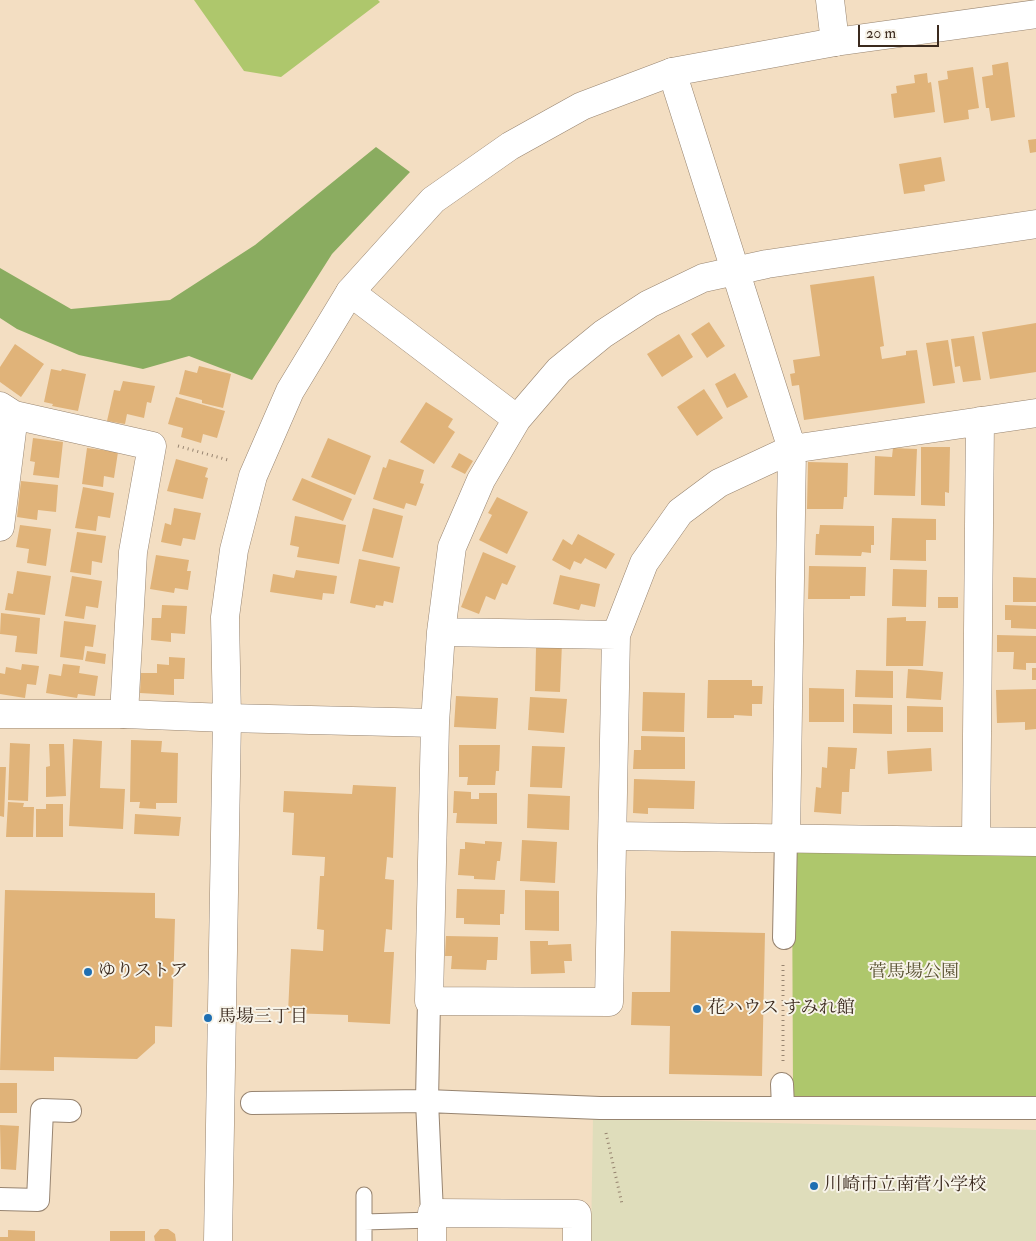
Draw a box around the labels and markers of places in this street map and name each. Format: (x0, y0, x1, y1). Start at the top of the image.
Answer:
place label: ゆりストア (98, 961, 188, 983)
marker: ゆりストア (82, 966, 94, 978)
place label: 花ハウス すみれ館 (707, 998, 855, 1020)
marker: 花ハウス すみれ館 (691, 1003, 703, 1015)
place label: 馬場三丁目 (218, 1007, 308, 1029)
marker: 馬場三丁目 (202, 1012, 214, 1024)
place label: 川崎市立南菅小学校 (824, 1175, 986, 1197)
marker: 川崎市立南菅小学校 (808, 1180, 820, 1192)

